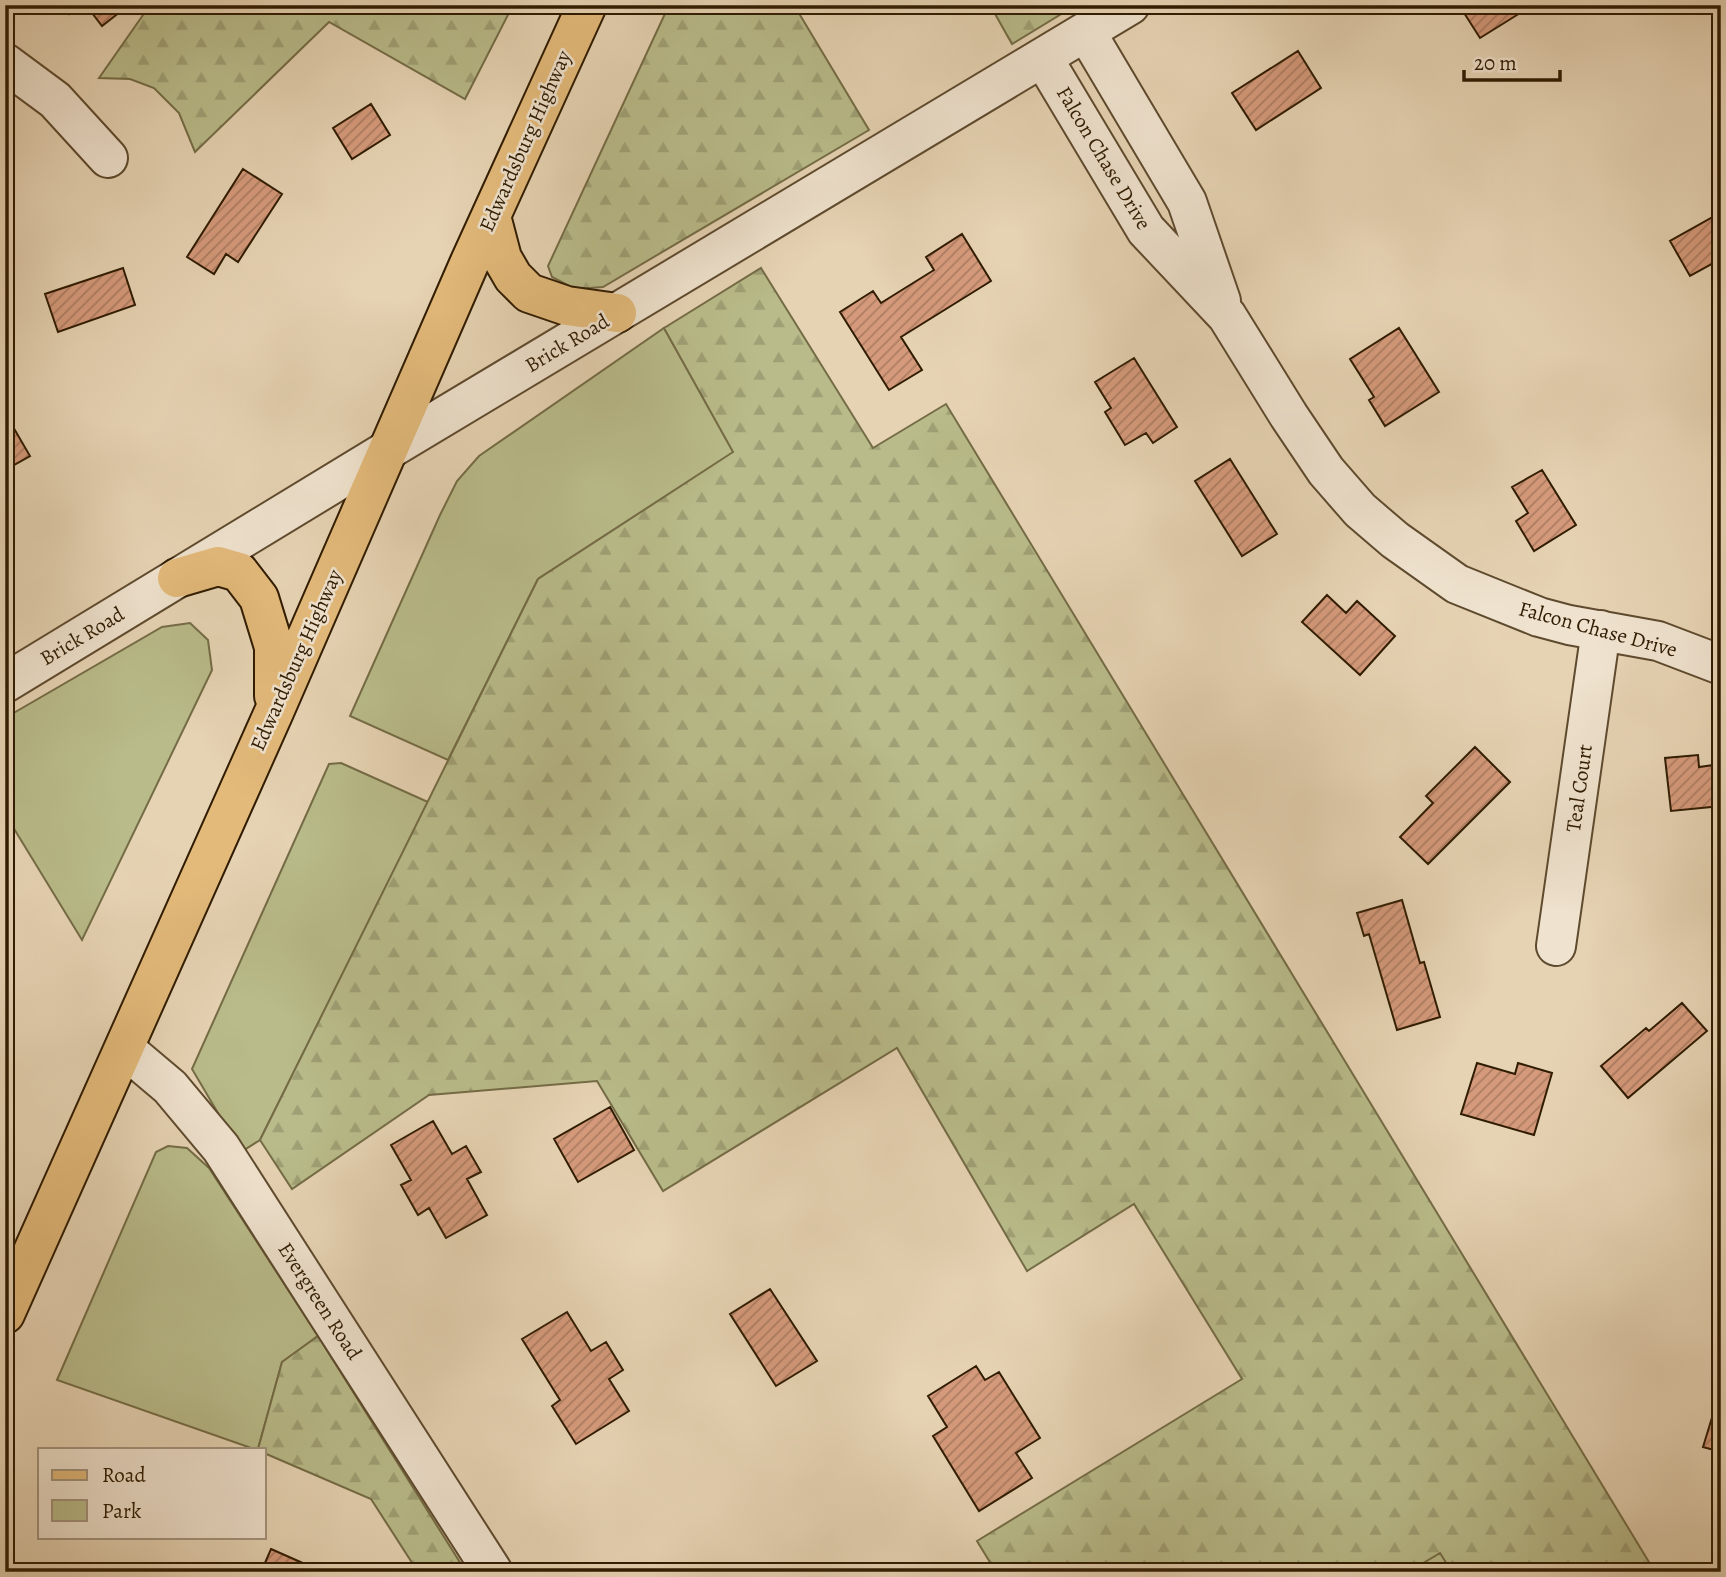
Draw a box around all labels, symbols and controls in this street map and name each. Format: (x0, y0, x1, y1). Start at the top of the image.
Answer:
scale bar (1464, 38, 1560, 82)
street label: Edwardsburg Highway (472, 45, 578, 236)
text: 20 m (1474, 49, 1517, 77)
street label: Falcon Chase Drive (1050, 81, 1158, 235)
street label: Brick Road (520, 307, 615, 379)
street label: Edwardsburg Highway (243, 564, 349, 755)
street label: Falcon Chase Drive (1516, 594, 1680, 664)
street label: Brick Road (35, 600, 130, 672)
street label: Teal Court (1559, 742, 1599, 834)
street label: Evergreen Road (272, 1237, 369, 1366)
legend (38, 1448, 266, 1538)
text: Road (102, 1461, 146, 1489)
text: Park (102, 1497, 142, 1525)

